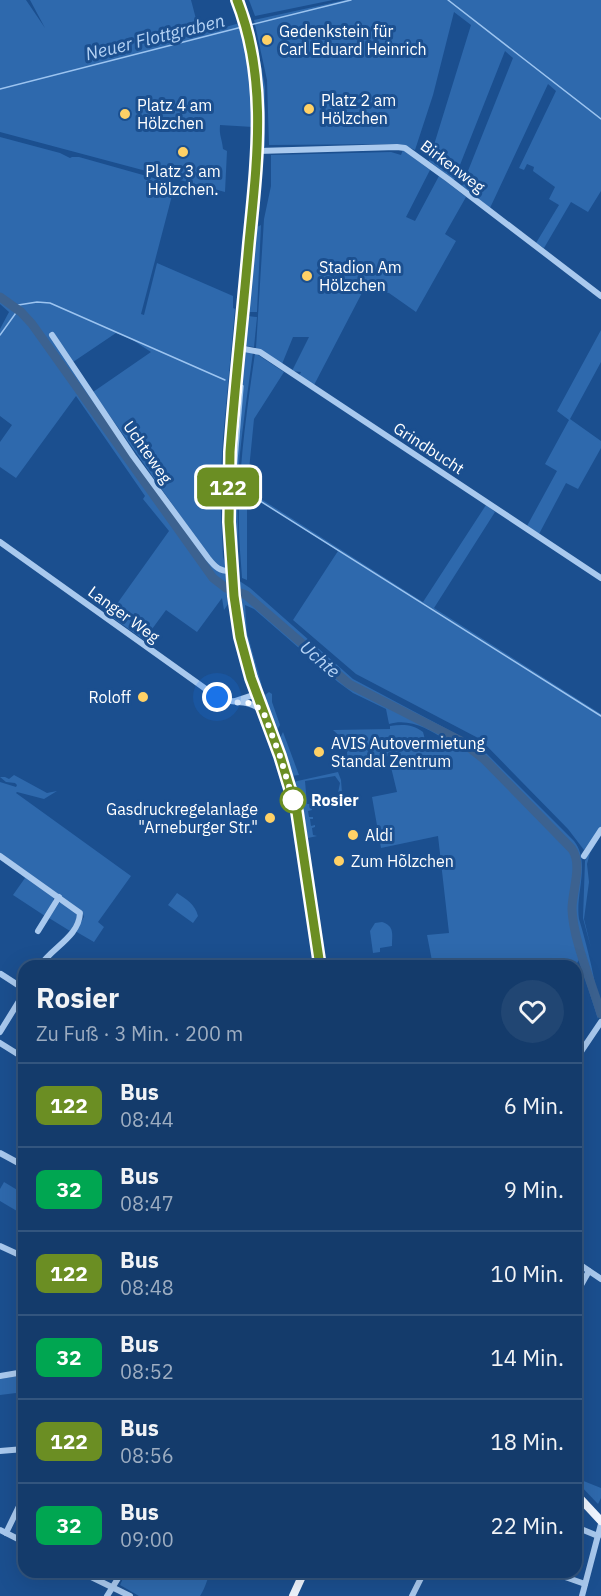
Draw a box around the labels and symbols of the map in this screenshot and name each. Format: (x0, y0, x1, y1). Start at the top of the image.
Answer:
water label: Neuer Flottgraben (83, 9, 227, 65)
place label: Gedenkstein für Carl Eduard Heinrich (279, 21, 427, 59)
marker: Gedenkstein für Carl Eduard Heinrich (260, 33, 274, 47)
place label: Platz 2 am Hölzchen (321, 90, 396, 128)
place label: Platz 4 am Hölzchen (137, 95, 212, 133)
marker: Platz 2 am Hölzchen (302, 102, 316, 116)
marker: Platz 4 am Hölzchen (118, 107, 132, 121)
street label: Birkenweg (417, 135, 490, 197)
marker: Platz 3 am Hölzchen. (176, 145, 190, 159)
place label: Platz 3 am Hölzchen. (145, 161, 221, 199)
place label: Stadion Am Hölzchen (319, 257, 402, 295)
marker: Stadion Am Hölzchen (300, 269, 314, 283)
street label: Uchteweg (119, 417, 177, 488)
street label: Grindbucht (390, 418, 468, 478)
line badge: 122 (194, 468, 262, 506)
street label: Langer Weg (84, 581, 164, 647)
water label: Uchte (295, 635, 345, 683)
your location (202, 682, 232, 712)
place label: Roloff (88, 687, 131, 707)
marker: Roloff (136, 690, 150, 704)
place label: AVIS Autovermietung Standal Zentrum (331, 733, 485, 771)
marker: AVIS Autovermietung Standal Zentrum (312, 745, 326, 759)
marker: Rosier (280, 787, 306, 813)
place label: Rosier (311, 790, 359, 810)
place label: Gasdruckregelanlage "Arneburger Str." (106, 799, 258, 837)
marker: Gasdruckregelanlage "Arneburger Str." (263, 811, 277, 825)
place label: Aldi (365, 825, 393, 845)
marker: Aldi (346, 828, 360, 842)
place label: Zum Hõlzchen (351, 851, 454, 871)
marker: Zum Hõlzchen (332, 854, 346, 868)

